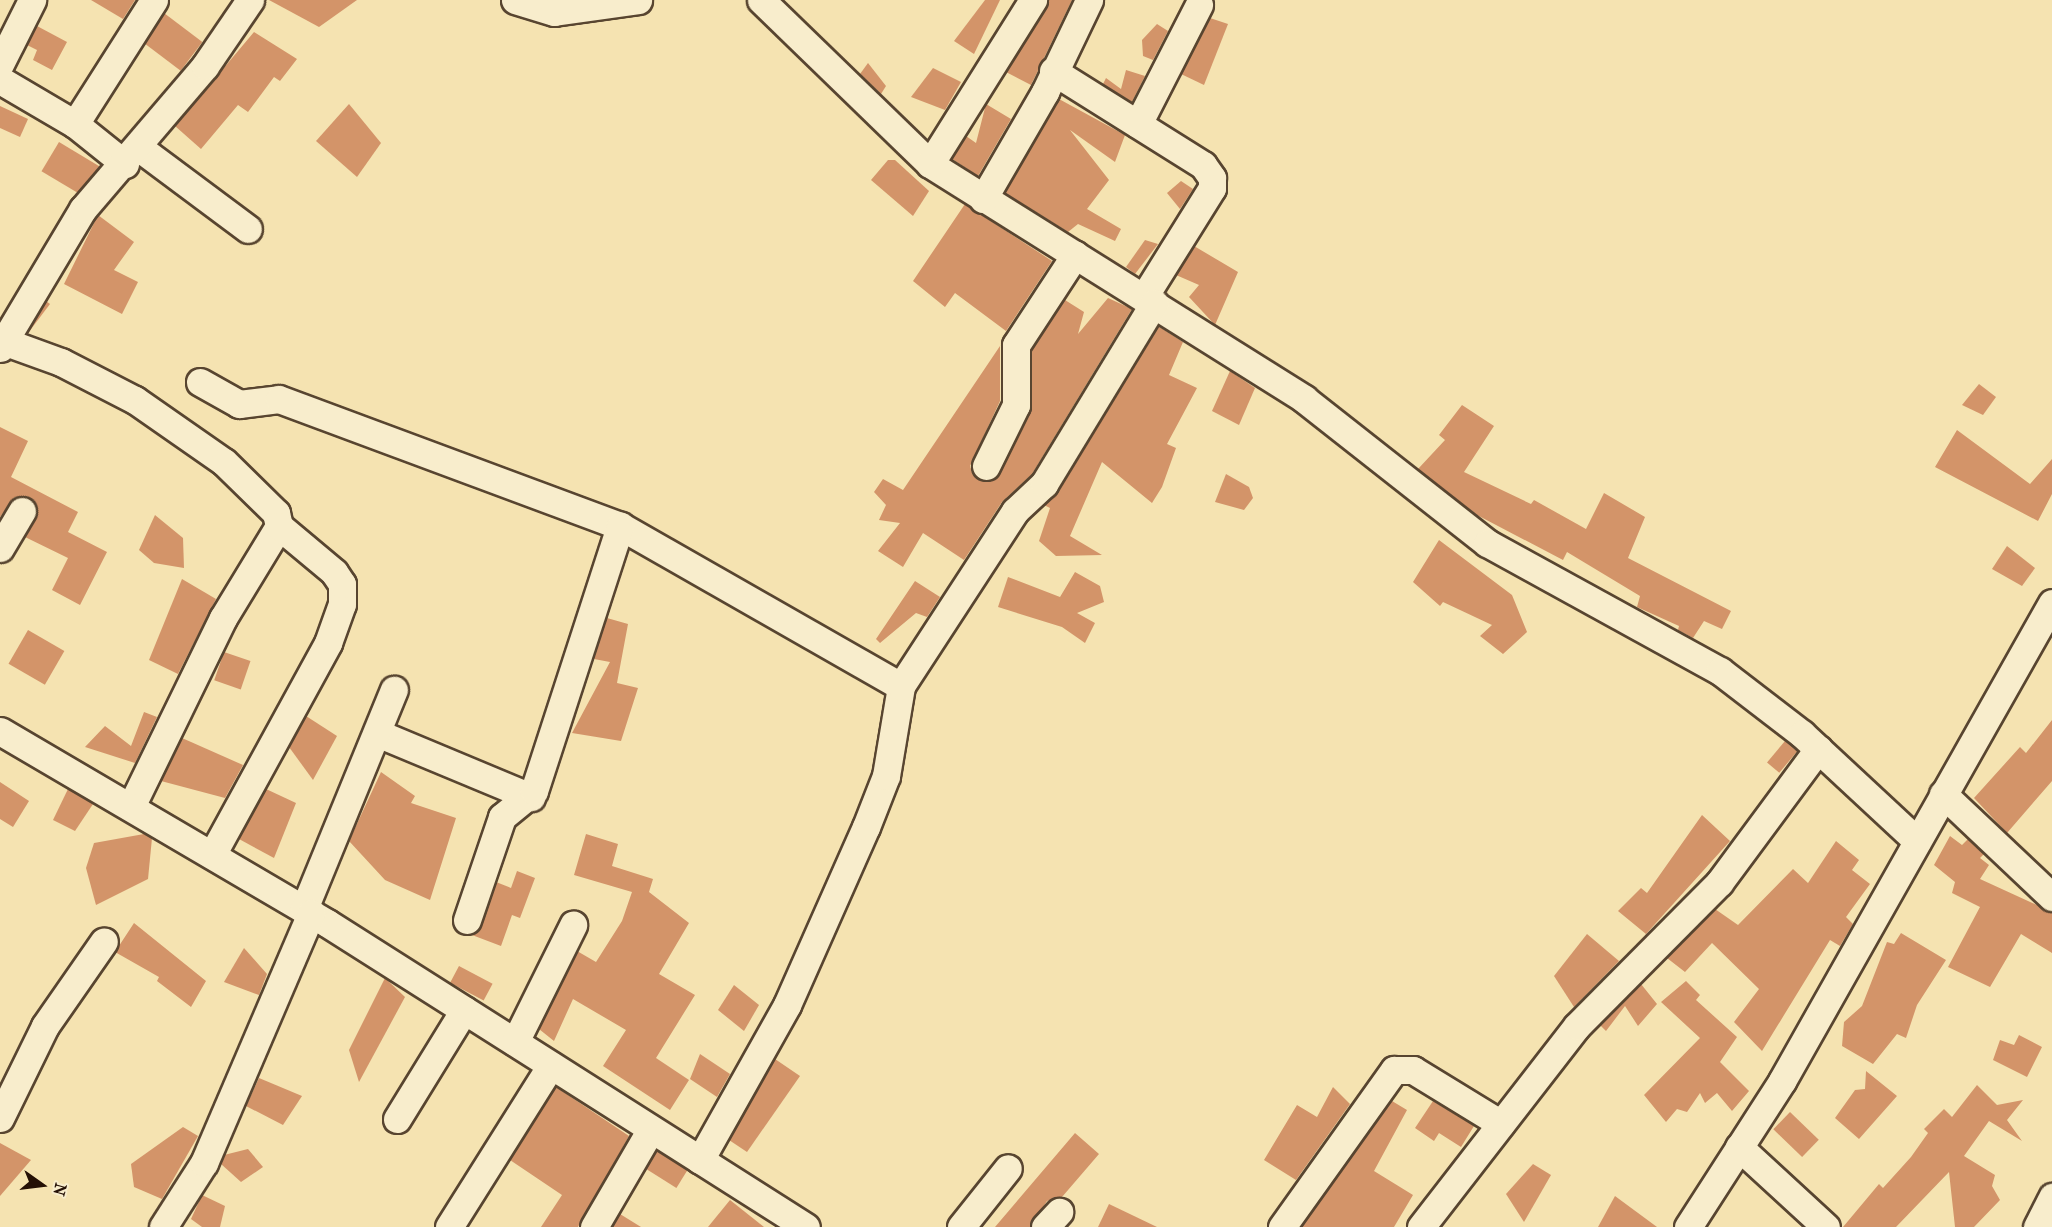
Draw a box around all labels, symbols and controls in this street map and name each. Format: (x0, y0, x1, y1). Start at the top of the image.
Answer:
north arrow (12, 1155, 72, 1215)
text: N (49, 1181, 71, 1198)

